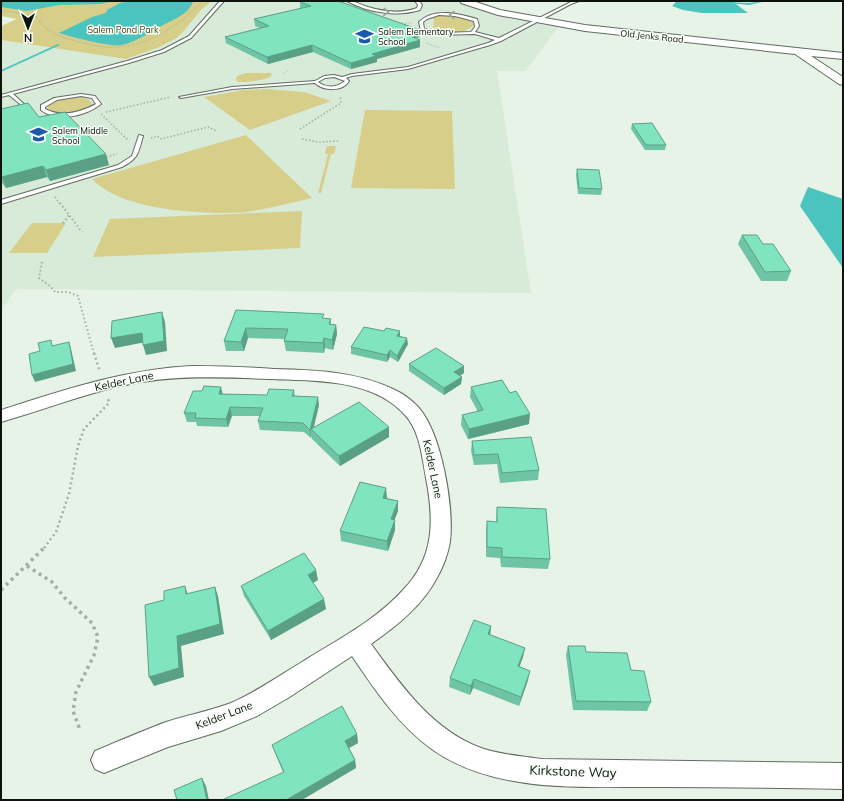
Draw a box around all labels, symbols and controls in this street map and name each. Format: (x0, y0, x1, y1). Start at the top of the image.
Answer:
one-way arrow (383, 7, 389, 16)
north arrow (8, 8, 48, 48)
one-way arrow (449, 11, 455, 20)
park label: Salem Pond Park (87, 24, 159, 35)
school or university icon: Salem Elementary School (355, 26, 375, 46)
place label: Salem Elementary School (378, 26, 454, 47)
street label: Old Jenks Road (620, 27, 684, 45)
text: N (24, 31, 32, 45)
school or university icon: Salem Middle School (29, 125, 49, 145)
place label: Salem Middle School (52, 125, 108, 146)
street label: Kelder Lane (93, 368, 155, 394)
street label: Kelder Lane (420, 438, 446, 500)
street label: Kelder Lane (194, 698, 254, 732)
street label: Kirkstone Way (529, 761, 617, 781)

